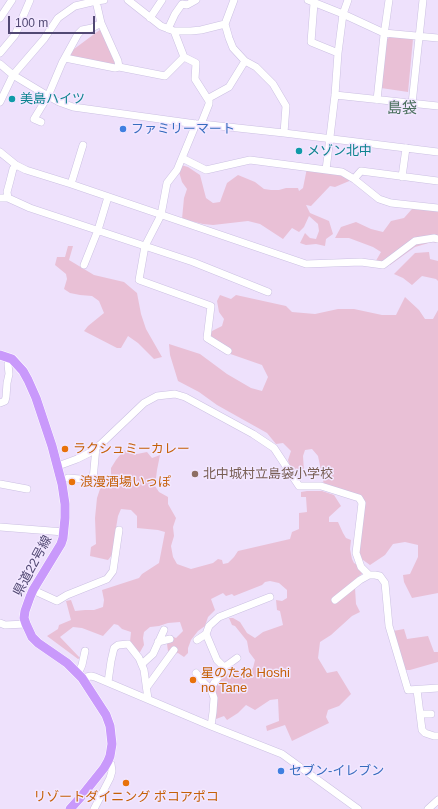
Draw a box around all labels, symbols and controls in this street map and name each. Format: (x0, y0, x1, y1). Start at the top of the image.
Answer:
scale bar (10, 8, 97, 34)
text: 100 m (15, 16, 48, 30)
place label: 美島ハイツ (20, 91, 85, 107)
marker: 美島ハイツ (7, 94, 17, 104)
district label: 島袋 (387, 100, 417, 118)
place label: ファミリーマート (131, 121, 235, 137)
marker: ファミリーマート (118, 124, 128, 134)
place label: メゾン北中 (307, 143, 372, 159)
marker: メゾン北中 (294, 146, 304, 156)
place label: ラクシュミーカレー (73, 441, 190, 457)
marker: ラクシュミーカレー (60, 444, 70, 454)
place label: 北中城村立島袋小学校 (203, 466, 333, 482)
marker: 北中城村立島袋小学校 (190, 469, 200, 479)
place label: 浪漫酒場いっぽ (80, 474, 171, 490)
marker: 浪漫酒場いっぽ (67, 477, 77, 487)
street label: 県道22号線 (11, 533, 55, 599)
place label: 星のたね Hoshi no Tane (201, 665, 290, 696)
marker: 星のたね Hoshi no Tane (188, 675, 198, 685)
place label: セブン-イレブン (289, 763, 384, 779)
marker: セブン-イレブン (276, 766, 286, 776)
marker: リゾートダイニング ポコアポコ (121, 778, 131, 788)
place label: リゾートダイニング ポコアポコ (33, 789, 219, 805)

